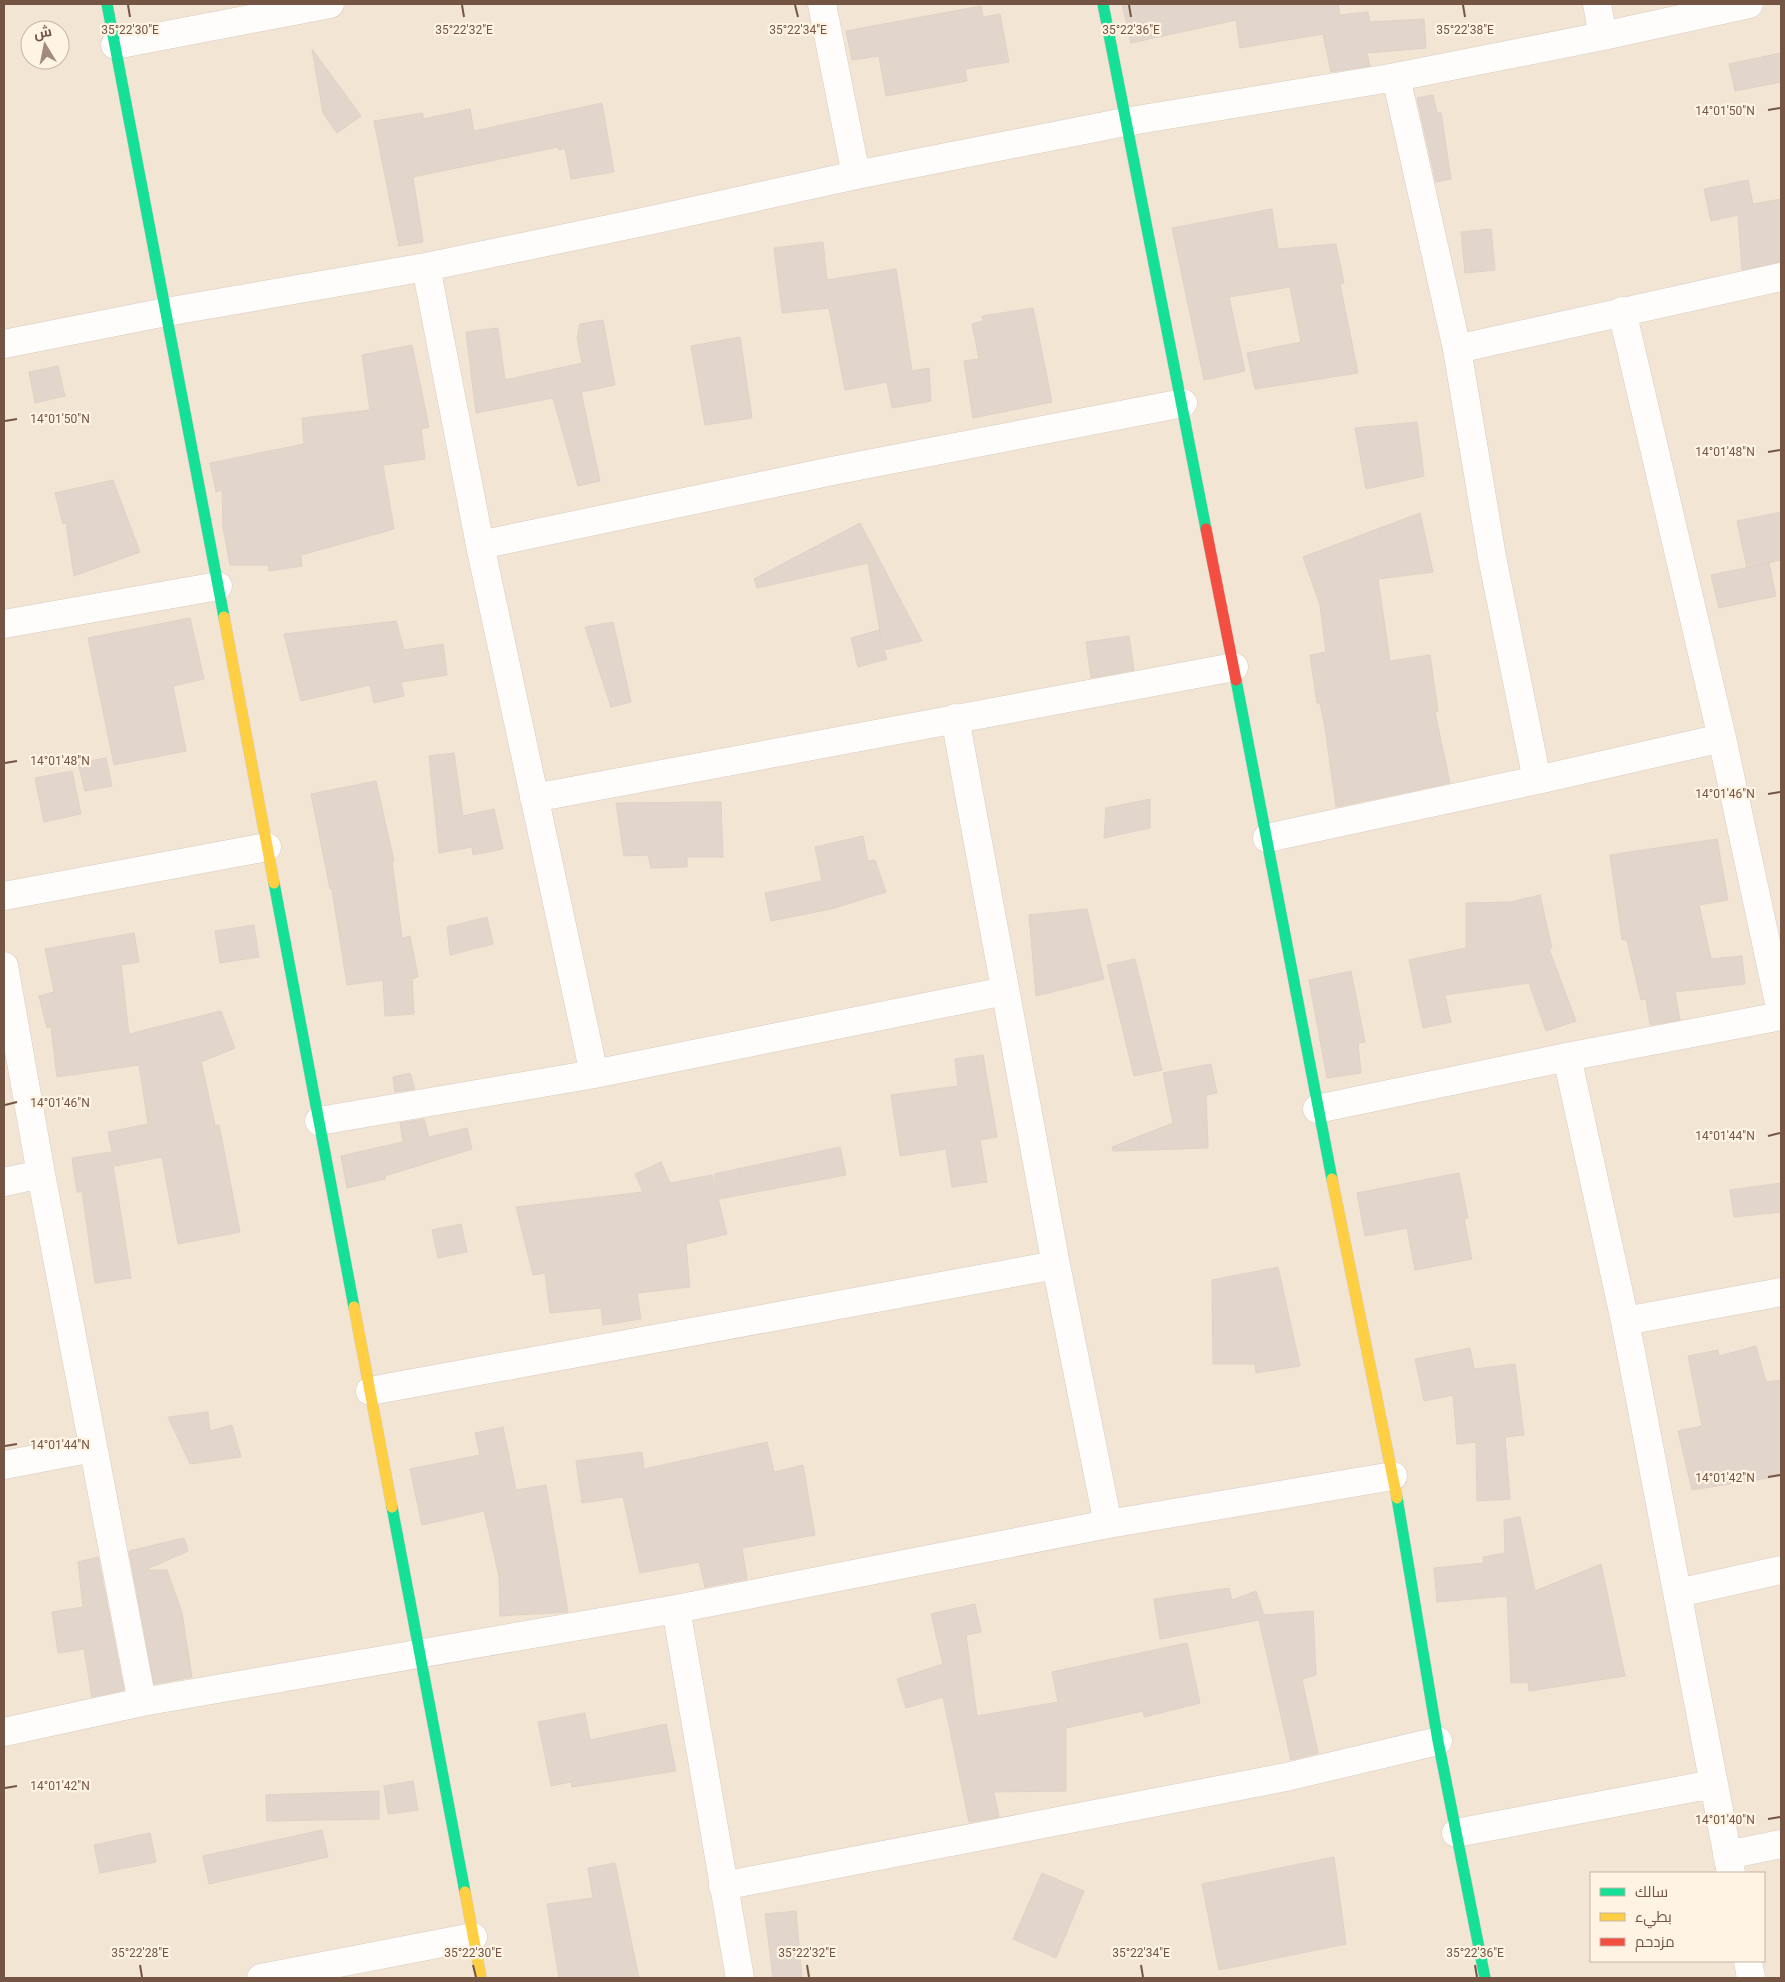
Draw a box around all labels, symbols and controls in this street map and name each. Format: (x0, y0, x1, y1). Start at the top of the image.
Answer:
north arrow (20, 20, 70, 70)
text: ش (33, 23, 53, 43)
text: 35°22'30"E (101, 23, 159, 37)
text: 35°22'32"E (435, 23, 493, 37)
text: 35°22'34"E (769, 23, 827, 37)
text: 35°22'36"E (1102, 23, 1160, 37)
text: 35°22'38"E (1436, 23, 1494, 37)
text: 14°01'50"N (1695, 104, 1755, 118)
text: 14°01'50"N (30, 412, 90, 426)
text: 14°01'48"N (1695, 445, 1755, 459)
text: 14°01'48"N (30, 754, 90, 768)
text: 14°01'46"N (1695, 787, 1755, 801)
text: 14°01'46"N (30, 1096, 90, 1110)
text: 14°01'44"N (1695, 1129, 1755, 1143)
text: 14°01'44"N (30, 1438, 90, 1452)
text: 14°01'42"N (1695, 1471, 1755, 1485)
text: 14°01'42"N (30, 1779, 90, 1793)
text: 14°01'40"N (1695, 1813, 1755, 1827)
legend (1590, 1872, 1765, 1962)
text: سالك (1635, 1883, 1668, 1901)
text: بطيء (1635, 1908, 1672, 1929)
text: مزدحم (1635, 1933, 1675, 1952)
text: 35°22'28"E (111, 1946, 169, 1960)
text: 35°22'30"E (444, 1946, 502, 1960)
text: 35°22'32"E (778, 1946, 836, 1960)
text: 35°22'34"E (1112, 1946, 1170, 1960)
text: 35°22'36"E (1446, 1946, 1504, 1960)

